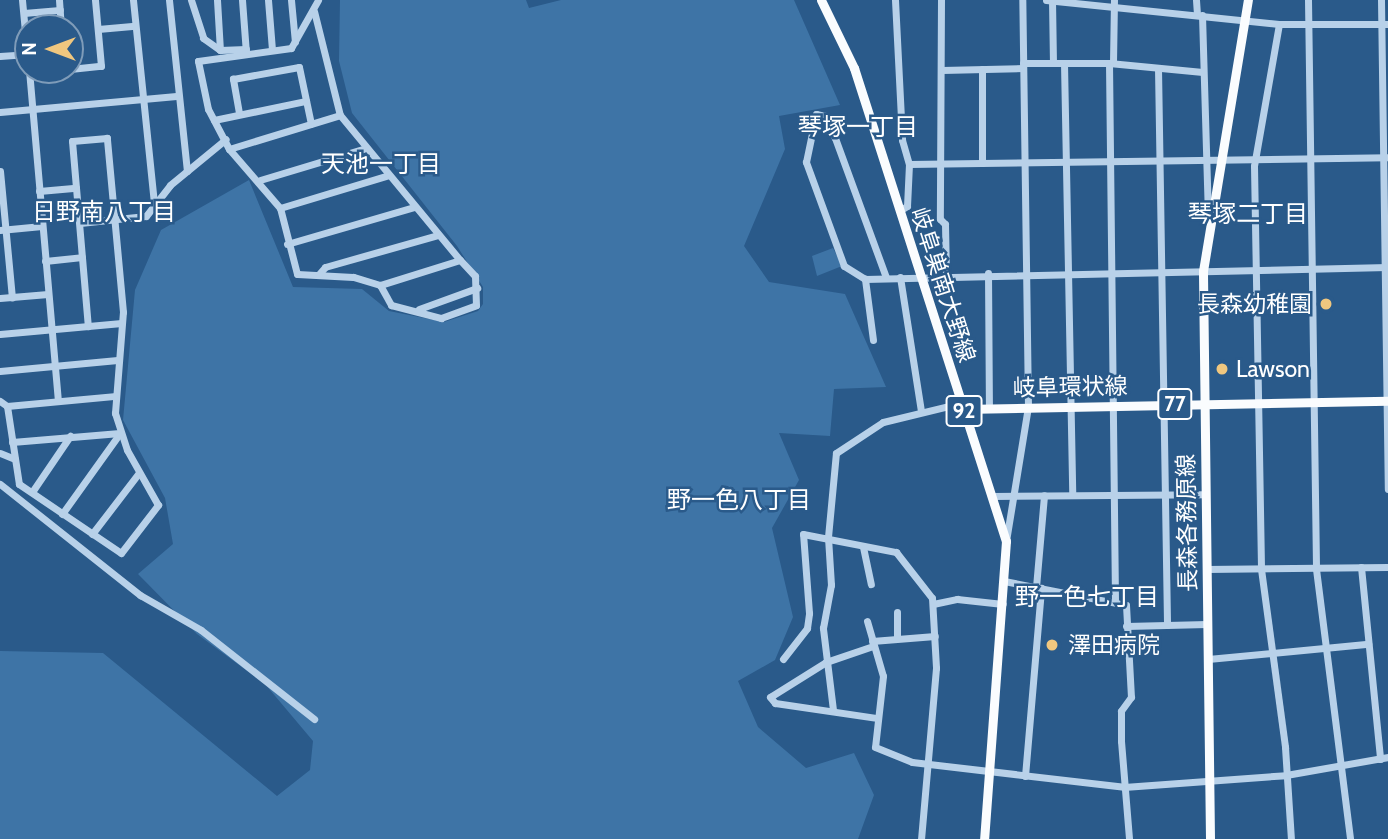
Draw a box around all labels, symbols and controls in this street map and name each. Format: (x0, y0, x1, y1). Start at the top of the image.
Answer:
north arrow (14, 14, 84, 84)
text: N (18, 42, 41, 56)
district label: 琴塚一丁目 (798, 113, 918, 141)
district label: 天池一丁目 (321, 150, 441, 178)
district label: 日野南八丁目 (32, 198, 176, 226)
district label: 琴塚二丁目 (1188, 200, 1308, 228)
street label: 岐阜巣南大野線 (905, 204, 981, 366)
place label: 長森幼稚園 (1197, 290, 1312, 318)
marker: 長森幼稚園 (1318, 296, 1334, 312)
place label: Lawson (1236, 355, 1310, 383)
marker: Lawson (1214, 361, 1230, 377)
street label: 岐阜環状線 (1012, 372, 1128, 402)
road number: 77 (1156, 386, 1194, 422)
road number: 92 (945, 394, 983, 428)
street label: 長森各務原線 (1172, 454, 1202, 592)
district label: 野一色八丁目 (667, 486, 811, 514)
district label: 野一色七丁目 (1015, 583, 1159, 611)
place label: 澤田病院 (1068, 631, 1160, 659)
marker: 澤田病院 (1042, 635, 1062, 655)

